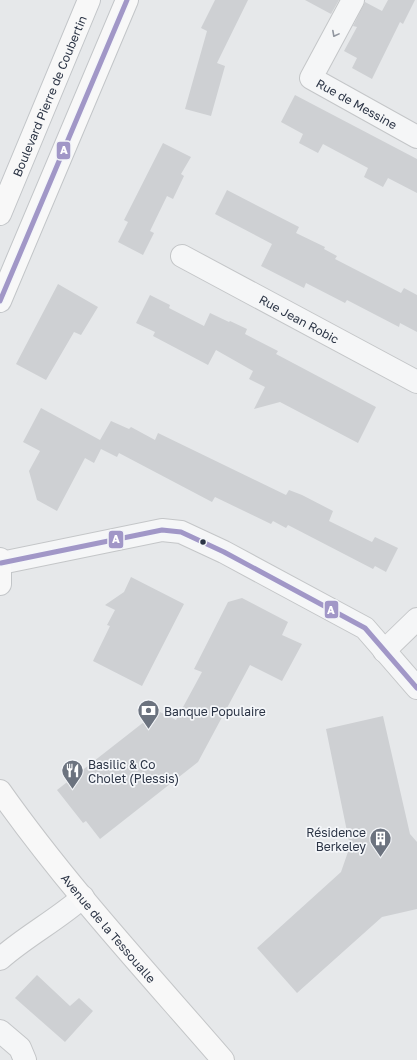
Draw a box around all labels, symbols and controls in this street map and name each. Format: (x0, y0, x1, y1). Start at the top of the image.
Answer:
street label: Boulevard Pierre de Coubertin (9, 13, 89, 179)
one-way arrow (332, 30, 339, 38)
street label: Rue de Messine (314, 75, 400, 132)
line badge: A (56, 141, 71, 160)
text: A (60, 143, 68, 156)
street label: Rue Jean Robic (257, 291, 342, 347)
line badge: A (108, 530, 124, 549)
text: A (112, 532, 120, 545)
unlabelled marker (198, 537, 208, 547)
line badge: A (324, 600, 339, 619)
text: A (327, 603, 335, 616)
bank icon: Banque Populaire (135, 698, 161, 731)
place label: Banque Populaire (164, 704, 266, 719)
place label: Basilic & Co Cholet (Plessis) (88, 757, 179, 786)
restaurant icon: Basilic & Co Cholet (Plessis) (59, 758, 85, 791)
place label: Résidence Berkeley (306, 825, 366, 854)
building icon: Résidence Berkeley (368, 826, 394, 859)
street label: Avenue de la Tessoualle (58, 870, 159, 986)

